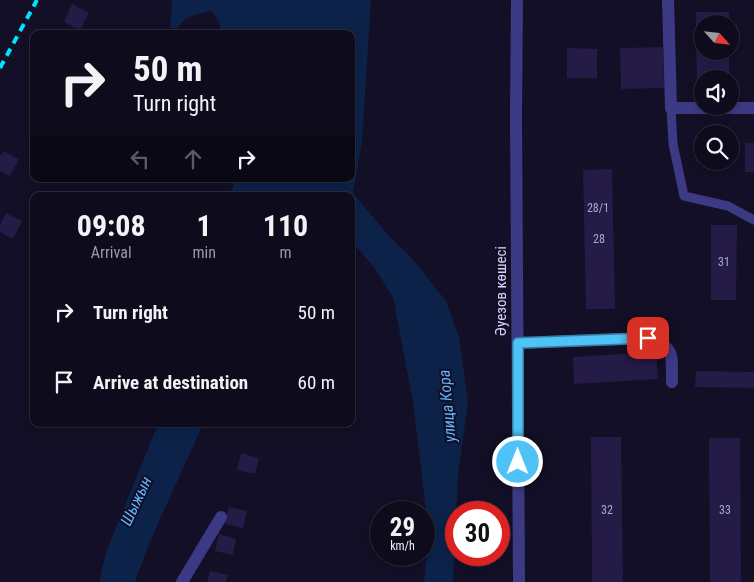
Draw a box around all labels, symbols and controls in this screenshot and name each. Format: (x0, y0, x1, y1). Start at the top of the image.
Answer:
north arrow (694, 15, 739, 60)
map controls (694, 15, 739, 170)
text: 50 m (133, 49, 202, 90)
icon: right (50, 50, 115, 115)
button: sound (694, 70, 739, 115)
text: Turn right (133, 91, 216, 116)
button: search (694, 125, 739, 170)
icon: left (126, 145, 154, 173)
icon: ahead (179, 145, 207, 173)
icon: right (232, 145, 260, 173)
house number: 28/1 (587, 201, 609, 215)
text: 09:08 (77, 208, 146, 243)
text: 1 (197, 208, 212, 243)
text: 110 (263, 208, 308, 243)
house number: 28 (593, 232, 605, 246)
text: Arrival (91, 243, 132, 262)
text: min (192, 243, 216, 262)
text: m (279, 243, 291, 262)
street label: Әуезов көшесі (492, 246, 510, 336)
house number: 31 (718, 255, 730, 269)
icon: right (50, 298, 78, 326)
text: Turn right (93, 301, 168, 324)
text: 50 m (298, 301, 335, 324)
pin (627, 317, 669, 359)
icon: arrive (634, 324, 662, 352)
icon: arrive (50, 368, 78, 396)
water label: улица Кора (434, 369, 460, 444)
text: Arrive at destination (93, 371, 248, 394)
text: 60 m (298, 371, 335, 394)
position arrow (491, 435, 543, 487)
water label: Шыжын (116, 473, 156, 529)
speed limit sign: 30 (445, 501, 510, 566)
house number: 32 (601, 503, 613, 517)
house number: 33 (719, 503, 731, 517)
text: 29 (390, 513, 415, 542)
text: km/h (390, 539, 415, 553)

